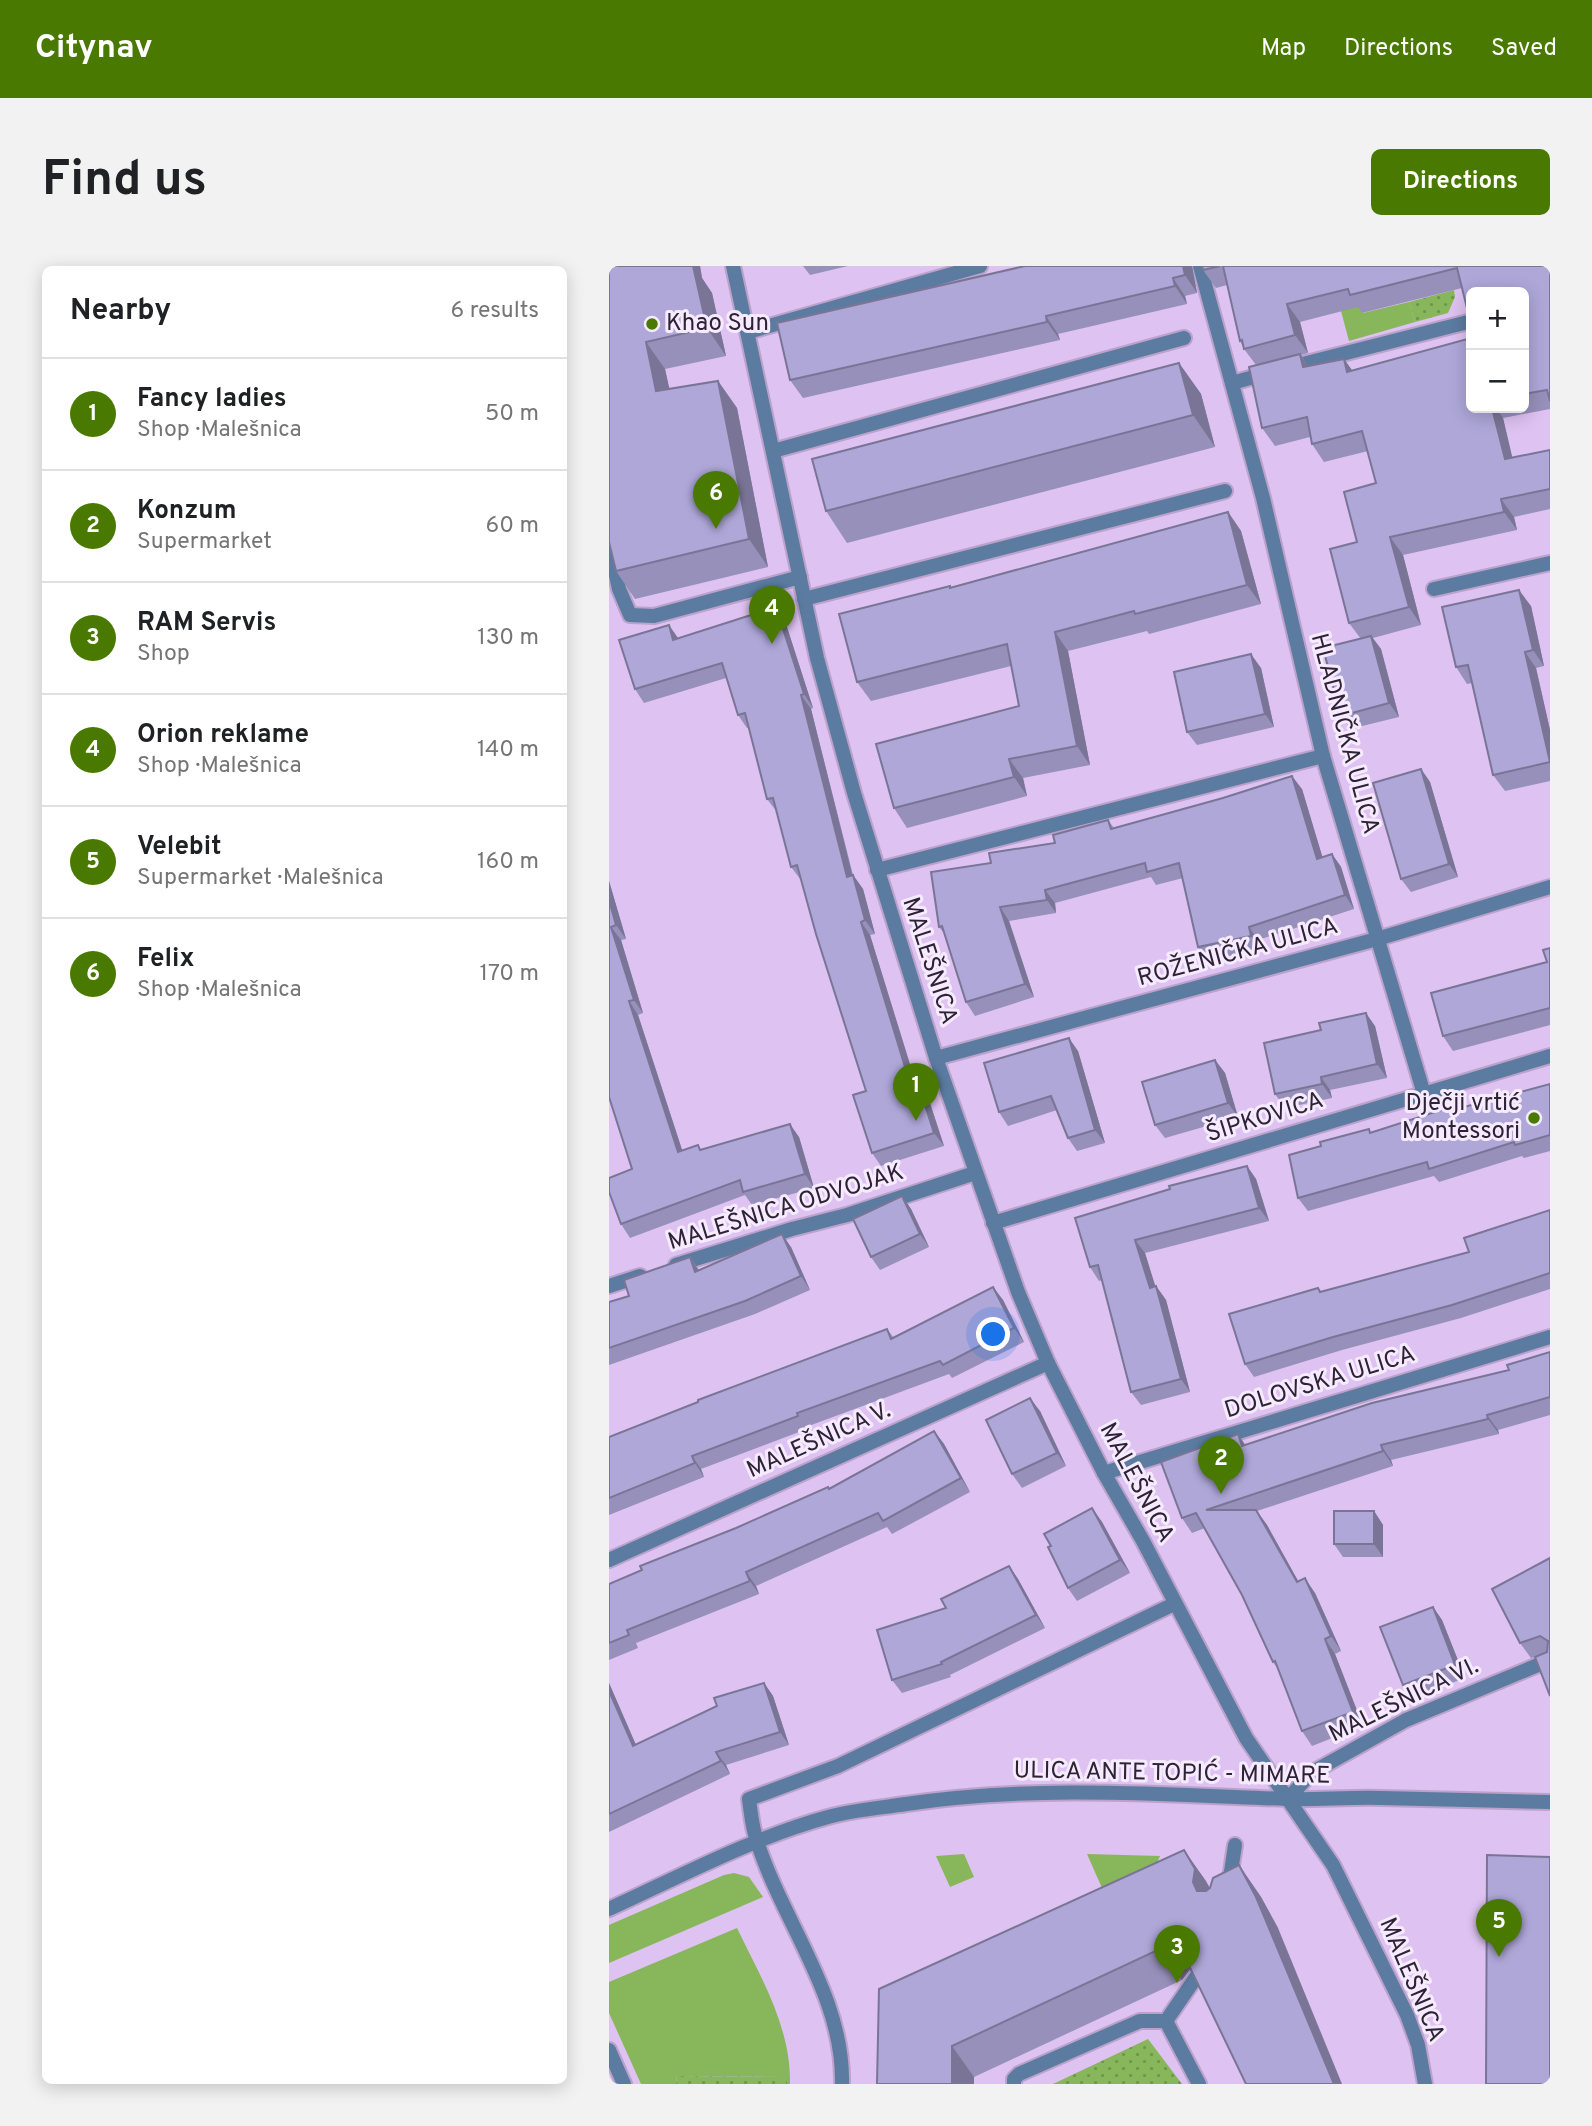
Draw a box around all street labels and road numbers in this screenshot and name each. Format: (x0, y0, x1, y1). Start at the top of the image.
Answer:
street label: HLADNIČKA ULICA (1303, 630, 1387, 838)
street label: MALEŠNICA (894, 893, 966, 1028)
street label: ROŽENIČKA ULICA (1134, 910, 1342, 994)
street label: ŠIPKOVICA (1202, 1084, 1327, 1150)
street label: MALEŠNICA ODVOJAK (664, 1156, 907, 1258)
street label: DOLOVSKA ULICA (1221, 1340, 1419, 1426)
street label: MALEŠNICA V. (742, 1394, 895, 1486)
street label: MALEŠNICA (1092, 1417, 1182, 1548)
street label: MALEŠNICA VI. (1323, 1650, 1484, 1750)
street label: ULICA ANTE TOPIĆ - MIMARE (1013, 1754, 1331, 1792)
street label: MALEŠNICA (1371, 1913, 1452, 2046)

